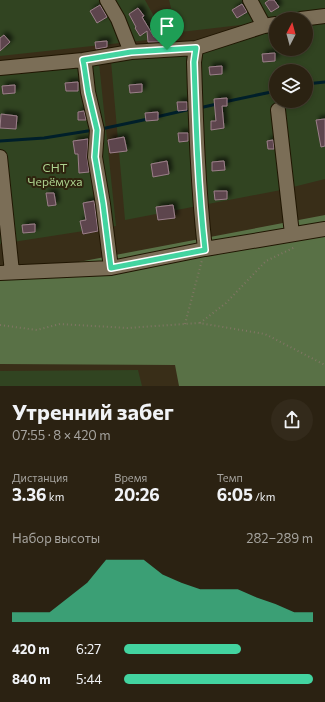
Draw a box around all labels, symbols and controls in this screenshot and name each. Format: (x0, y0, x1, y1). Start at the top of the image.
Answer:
pin (150, 9, 184, 50)
north arrow (269, 12, 313, 56)
map controls (269, 12, 313, 108)
icon: arrive (156, 15, 178, 37)
button: layers (269, 64, 313, 108)
park label: СНТ Черёмуха (27, 160, 83, 188)
text: Утренний забег (12, 398, 174, 425)
button: share (271, 399, 313, 441)
text: 07:55 · 8 × 420 m (12, 427, 111, 443)
text: Дистанция (12, 471, 68, 484)
text: Время (114, 471, 147, 484)
text: Темп (217, 471, 243, 484)
text: 3.36 (12, 484, 47, 505)
text: 20:26 (114, 484, 160, 505)
text: 6:05 (217, 484, 253, 505)
text: km (47, 490, 64, 503)
text: /km (253, 490, 275, 503)
text: Набор высоты (12, 530, 100, 546)
text: 282–289 m (246, 530, 313, 546)
text: 420 m (12, 641, 50, 657)
text: 6:27 (76, 641, 101, 657)
text: 840 m (12, 671, 50, 687)
text: 5:44 (76, 671, 102, 687)

